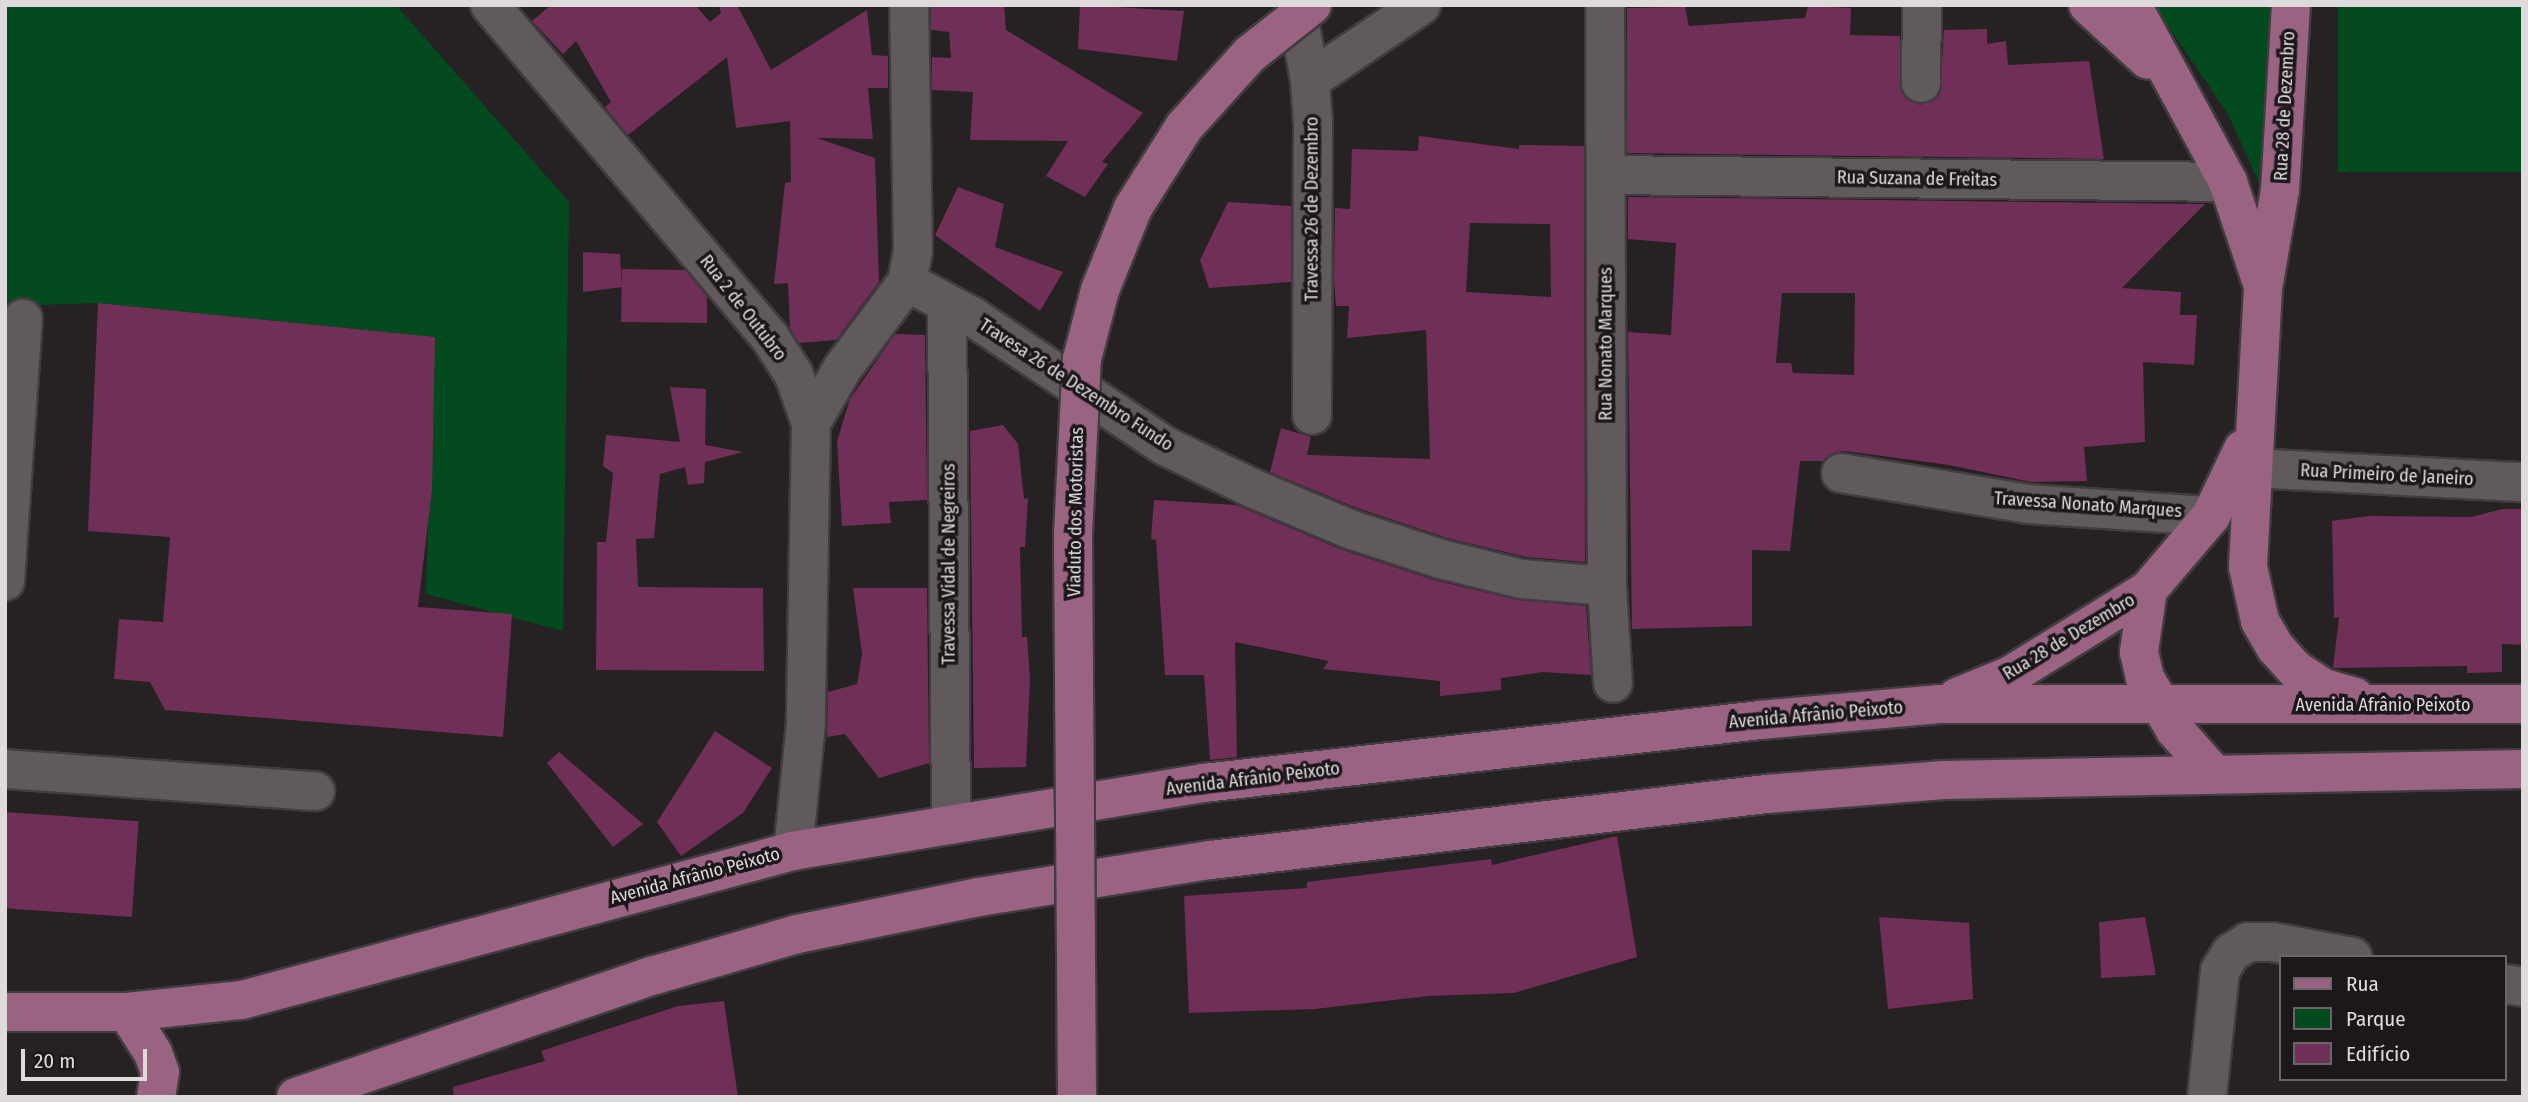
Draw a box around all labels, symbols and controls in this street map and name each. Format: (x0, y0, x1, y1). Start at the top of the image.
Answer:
street label: Rua 28 de Dezembro (2270, 31, 2300, 181)
street label: Travessa 26 de Dezembro (1301, 117, 1323, 301)
street label: Rua Suzana de Freitas (1837, 167, 1997, 191)
street label: Rua 2 de Outubro (695, 251, 791, 365)
street label: Rua Nonato Marques (1595, 267, 1617, 421)
street label: Travesa 26 de Dezembro Fundo (975, 314, 1177, 456)
street label: Viaduto dos Motoristas (1064, 427, 1088, 597)
street label: Rua Primeiro de Janeiro (2300, 460, 2474, 490)
street label: Travessa Vidal de Negreiros (938, 463, 960, 665)
street label: Travessa Nonato Marques (1993, 488, 2183, 522)
street label: Rua 28 de Dezembro (1999, 589, 2139, 685)
street label: Avenida Afrânio Peixoto (2296, 694, 2470, 716)
street label: Avenida Afrânio Peixoto (1728, 697, 1904, 733)
street label: Avenida Afrânio Peixoto (1165, 758, 1341, 800)
street label: Avenida Afrânio Peixoto (608, 843, 782, 909)
legend (2280, 955, 2507, 1081)
text: Rua (2346, 971, 2379, 997)
text: Parque (2346, 1006, 2406, 1032)
scale bar (24, 1036, 150, 1080)
text: Edifício (2346, 1041, 2410, 1067)
text: 20 m (34, 1048, 75, 1074)

